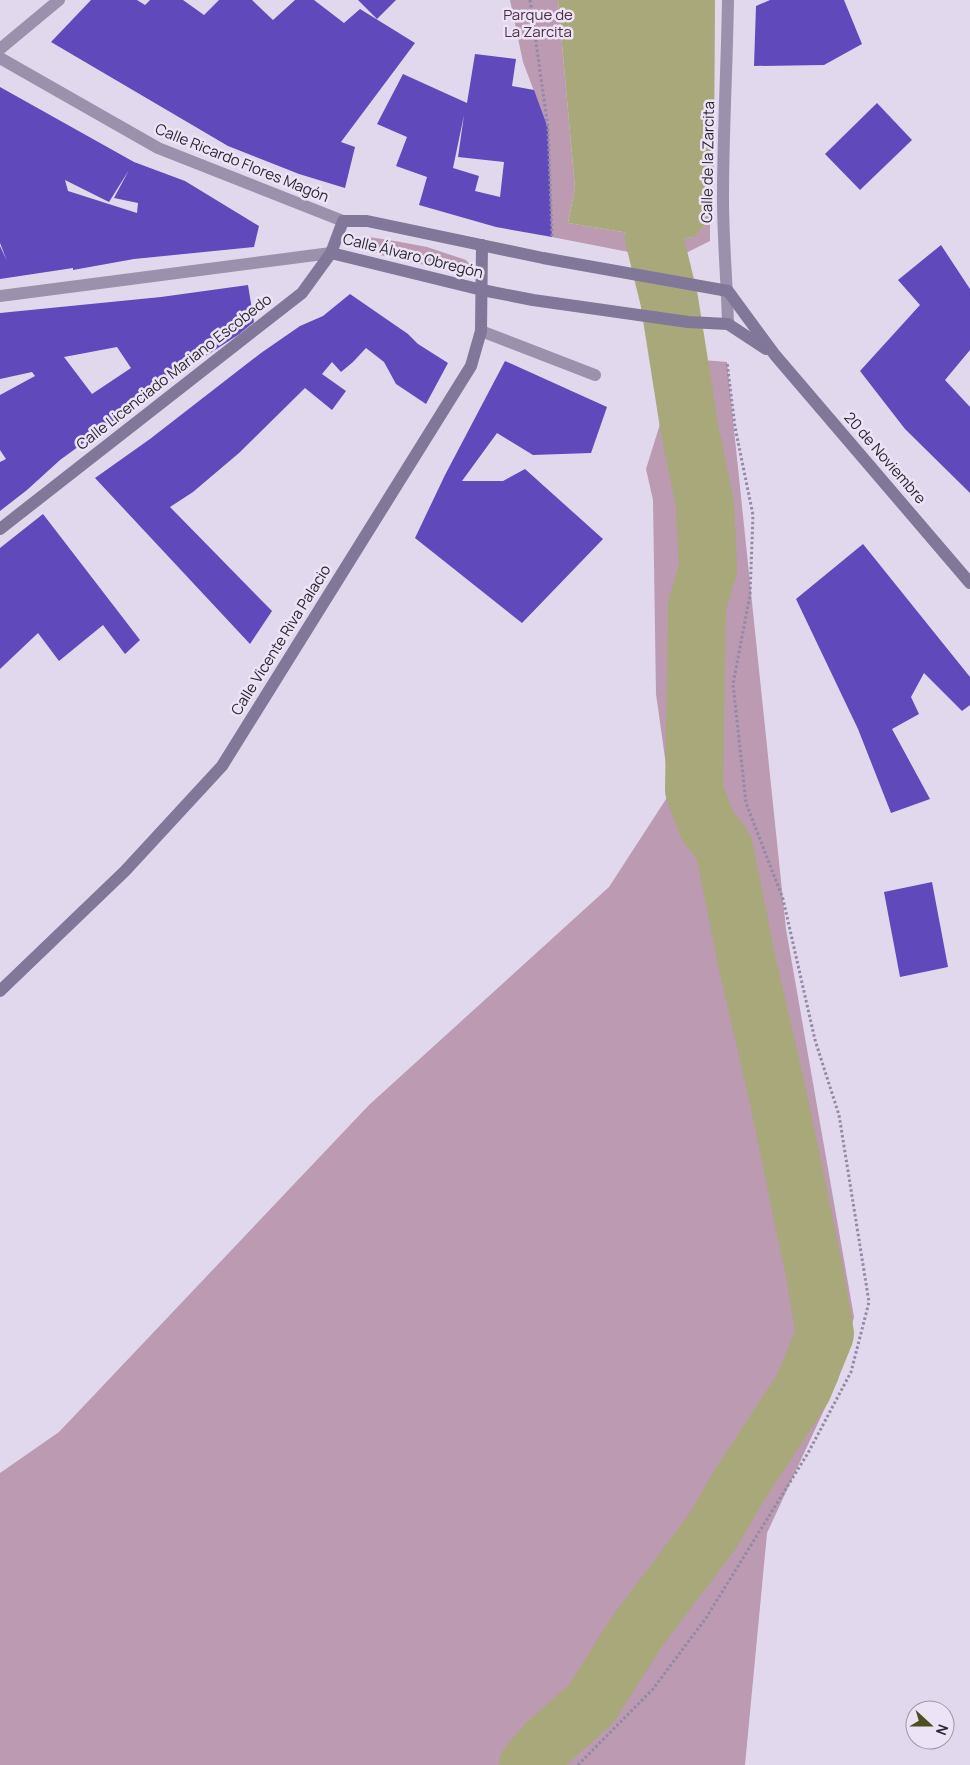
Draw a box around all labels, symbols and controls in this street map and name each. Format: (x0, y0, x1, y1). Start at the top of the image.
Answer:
park label: Parque de La Zarcita (503, 4, 573, 42)
street label: Calle de la Zarcita (696, 101, 719, 223)
street label: Calle Ricardo Flores Magón (152, 118, 332, 207)
street label: Calle Álvaro Obregón (341, 228, 486, 283)
street label: Calle Licenciado Mariano Escobedo (72, 289, 276, 455)
street label: 20 de Noviembre (840, 407, 931, 508)
street label: Calle Vicente Riva Palacio (226, 560, 336, 719)
north arrow (905, 1700, 955, 1750)
text: N (932, 1722, 953, 1738)

